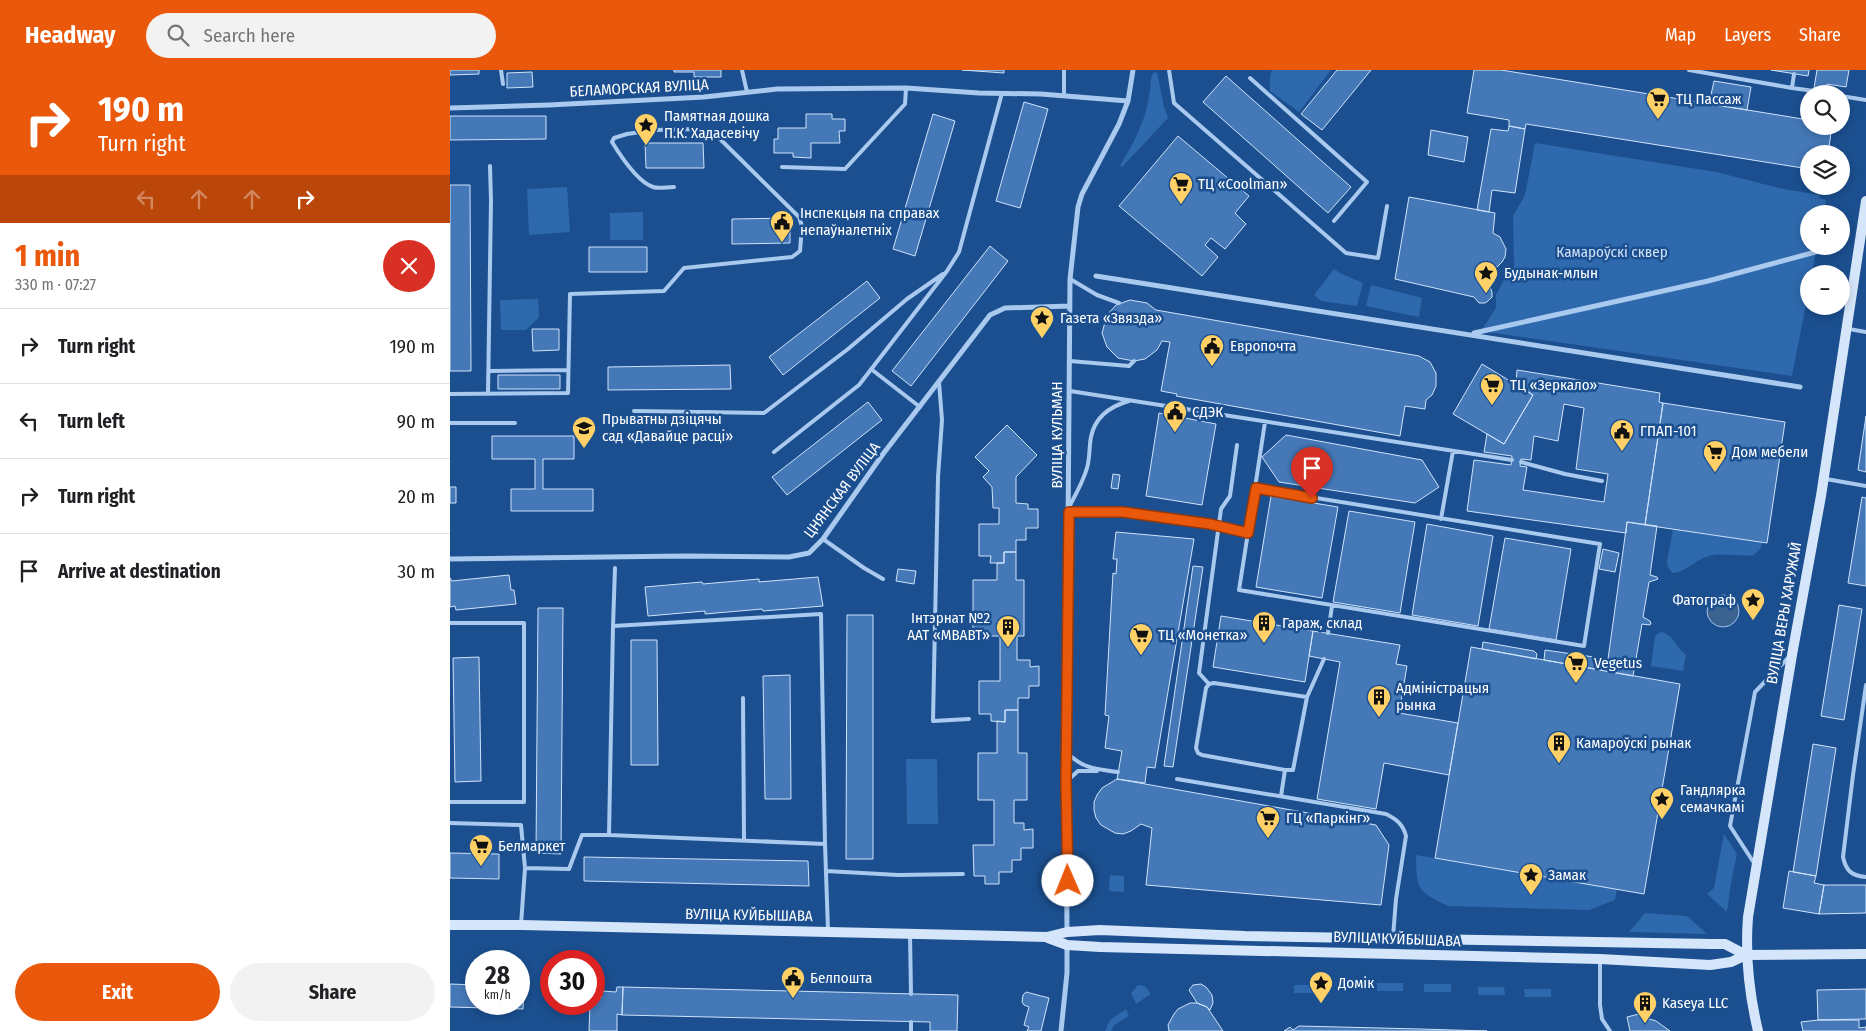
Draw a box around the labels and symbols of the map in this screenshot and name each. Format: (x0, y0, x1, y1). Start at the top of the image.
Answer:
street label: БЕЛАМОРСКАЯ ВУЛІЦА (569, 75, 709, 101)
supermarket icon: ТЦ Пассаж (1645, 86, 1671, 120)
place label: ТЦ Пассаж (1676, 90, 1742, 108)
place label: Памятная дошка П.К. Хадасевічу (664, 107, 770, 142)
place icon: Памятная дошка П.К. Хадасевічу (633, 112, 659, 146)
supermarket icon: ТЦ «Coolman» (1168, 171, 1194, 205)
place label: ТЦ «Coolman» (1198, 175, 1287, 193)
place label: Інспекцыя па справах непаўналетніх (800, 204, 940, 239)
public building icon: Інспекцыя па справах непаўналетніх (769, 209, 795, 243)
park label: Камароўскі сквер (1556, 243, 1668, 261)
place icon: Будынак-млын (1473, 260, 1499, 294)
place label: Будынак-млын (1504, 264, 1598, 282)
place icon: Газета «Звязда» (1029, 305, 1055, 339)
place label: Газета «Звязда» (1060, 309, 1162, 327)
public building icon: Европочта (1199, 333, 1225, 367)
place label: Европочта (1230, 337, 1296, 355)
supermarket icon: ТЦ «Зеркало» (1479, 372, 1505, 406)
place label: ТЦ «Зеркало» (1510, 376, 1597, 394)
street label: ВУЛІЦА КУЛЬМАН (1048, 381, 1066, 489)
public building icon: СДЭК (1162, 399, 1188, 433)
place label: СДЭК (1192, 403, 1223, 421)
place label: Прыватны дзіцячы сад «Давайце расці» (602, 410, 733, 445)
school or university icon: Прыватны дзіцячы сад «Давайце расці» (571, 415, 597, 449)
public building icon: ГПАП-101 (1609, 418, 1635, 452)
place label: ГПАП-101 (1640, 422, 1697, 440)
street label: ЦНЯНСКАЯ ВУЛІЦА (800, 438, 884, 541)
supermarket icon: Дом мебели (1702, 439, 1728, 473)
place label: Дом мебели (1731, 443, 1808, 461)
pin (1291, 447, 1333, 498)
street label: ВУЛІЦА ВЕРЫ ХАРУЖАЙ (1763, 541, 1805, 685)
place icon: Фатограф (1740, 587, 1766, 621)
place label: Фатограф (1672, 591, 1736, 609)
place label: Інтэрнат №2 ААТ «МВАВТ» (907, 609, 990, 644)
building icon: Гараж, склад (1251, 610, 1277, 644)
building icon: Інтэрнат №2 ААТ «МВАВТ» (995, 614, 1021, 648)
place label: Гараж, склад (1282, 614, 1362, 632)
supermarket icon: ТЦ «Монетка» (1128, 622, 1154, 656)
place label: ТЦ «Монетка» (1158, 626, 1247, 644)
supermarket icon: Vegetus (1563, 650, 1589, 684)
place label: Vegetus (1594, 654, 1642, 672)
place label: Адміністрацыя рынка (1396, 679, 1489, 714)
building icon: Адміністрацыя рынка (1366, 684, 1392, 718)
building icon: Камароўскі рынак (1546, 730, 1572, 764)
place label: Камароўскі рынак (1576, 734, 1691, 752)
place label: Гандлярка семачкамі (1680, 781, 1746, 816)
place icon: Гандлярка семачкамі (1649, 786, 1675, 820)
supermarket icon: ГЦ «Паркінг» (1255, 805, 1281, 839)
place label: ГЦ «Паркінг» (1286, 809, 1370, 827)
supermarket icon: Белмаркет (468, 833, 494, 867)
place label: Белмаркет (498, 837, 566, 855)
position arrow (1041, 854, 1093, 906)
place icon: Замак (1518, 862, 1544, 896)
place label: Замак (1548, 866, 1586, 884)
street label: ВУЛІЦА КУЙБЫШАВА (685, 905, 813, 925)
street label: ВУЛІЦА КУЙБЫШАВА (1333, 928, 1461, 950)
speed limit sign: 30 (540, 950, 605, 1015)
public building icon: Белпошта (780, 965, 806, 999)
place label: Белпошта (810, 969, 872, 987)
place icon: Домік (1308, 970, 1334, 1004)
place label: Домік (1337, 974, 1374, 992)
building icon: Kaseya LLC (1632, 990, 1658, 1024)
place label: Kaseya LLC (1662, 994, 1729, 1012)

